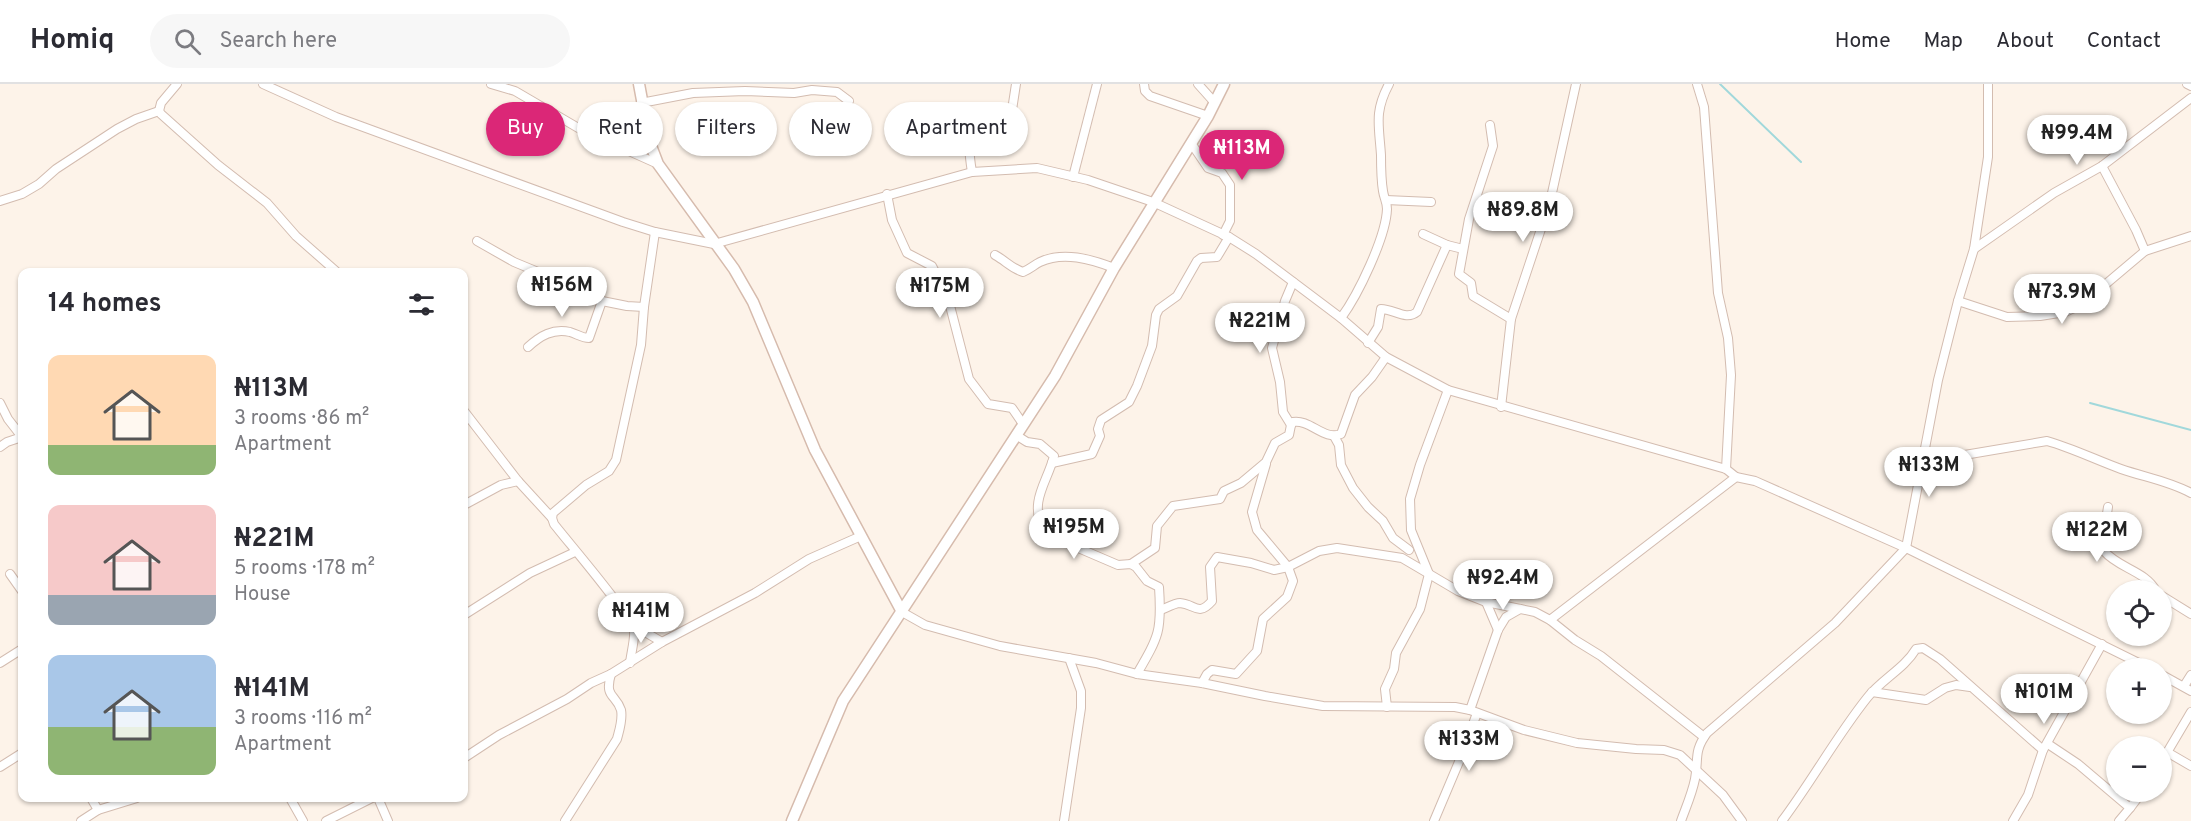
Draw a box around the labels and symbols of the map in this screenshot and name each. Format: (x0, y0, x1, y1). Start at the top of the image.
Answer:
pin: ₦99.4M (2028, 115, 2126, 166)
pin: ₦113M (1200, 130, 1284, 181)
pin: ₦89.8M (1474, 192, 1572, 243)
pin: ₦156M (520, 267, 604, 318)
pin: ₦175M (898, 268, 982, 319)
pin: ₦73.9M (2013, 274, 2111, 325)
pin: ₦221M (1218, 303, 1302, 354)
pin: ₦133M (1887, 447, 1971, 498)
pin: ₦195M (1032, 509, 1116, 560)
pin: ₦122M (2055, 512, 2139, 563)
pin: ₦92.4M (1454, 560, 1552, 611)
pin: ₦141M (599, 593, 683, 644)
pin: ₦101M (2002, 674, 2086, 725)
pin: ₦133M (1427, 721, 1511, 772)

